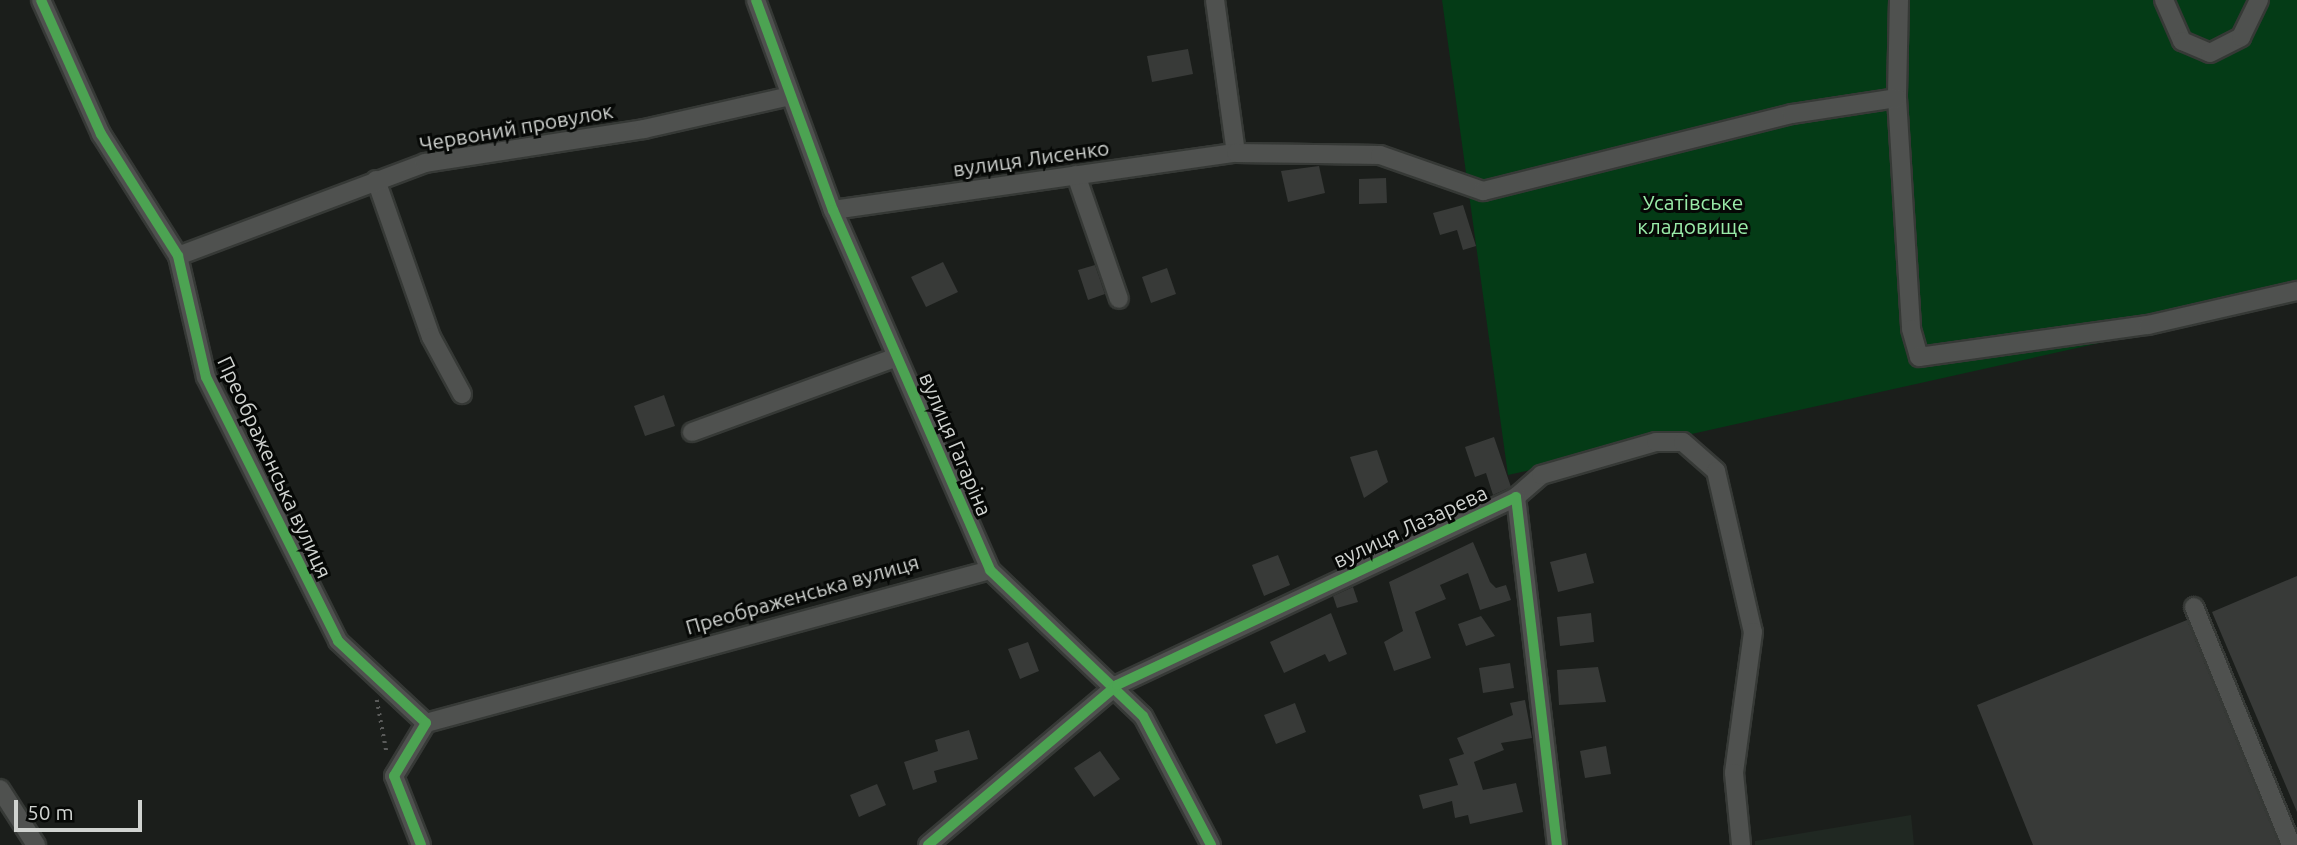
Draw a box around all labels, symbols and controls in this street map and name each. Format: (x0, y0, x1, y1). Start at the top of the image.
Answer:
street label: Червоний провулок (417, 98, 615, 156)
street label: вулиця Лисенко (951, 135, 1111, 181)
park label: Усатівське кладовище (1637, 189, 1749, 239)
street label: Преображенська вулиця (213, 352, 337, 582)
street label: вулиця Гагаріна (914, 368, 998, 520)
street label: вулиця Лазарева (1329, 479, 1491, 573)
street label: Преображенська вулиця (682, 549, 922, 639)
scale bar (18, 786, 145, 830)
text: 50 m (27, 800, 74, 824)

